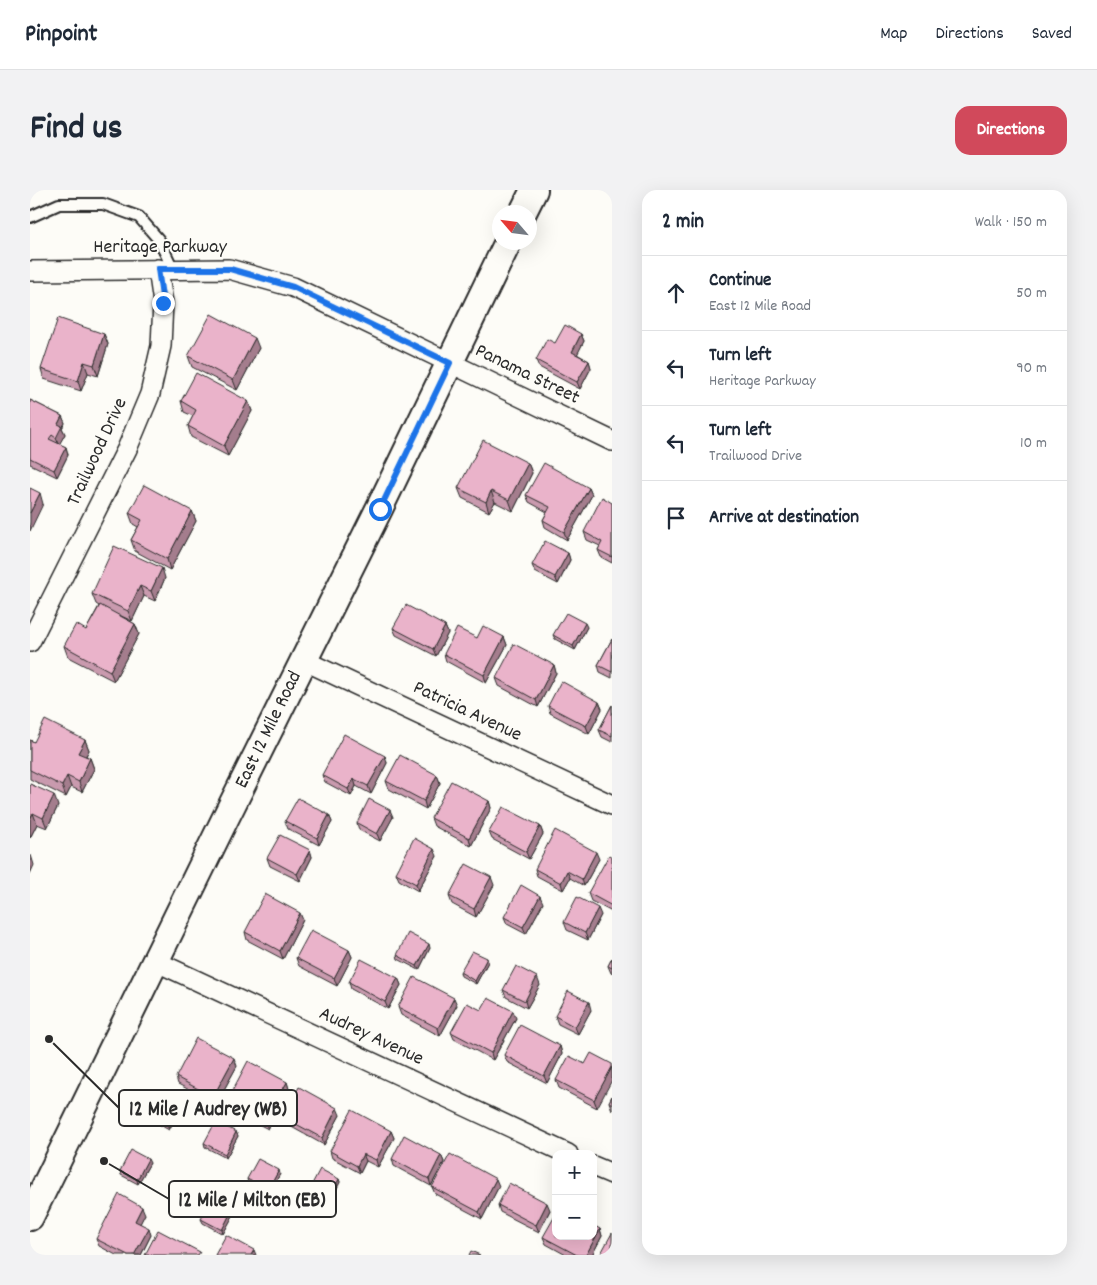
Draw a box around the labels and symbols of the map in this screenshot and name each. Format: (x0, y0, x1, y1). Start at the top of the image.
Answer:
north arrow (492, 205, 537, 250)
street label: Heritage Parkway (93, 234, 228, 262)
route end (152, 292, 175, 315)
street label: Panama Street (470, 338, 584, 412)
street label: Trailwood Drive (61, 393, 135, 511)
route start (369, 498, 392, 521)
street label: East 12 Mile Road (228, 667, 310, 793)
street label: Patricia Avenue (408, 675, 526, 750)
street label: Audrey Avenue (314, 1001, 428, 1074)
callout: 12 Mile / Audrey (WB) (119, 1090, 297, 1126)
text: 12 Mile / Audrey (WB) (129, 1096, 287, 1126)
callout: 12 Mile / Milton (EB) (169, 1181, 336, 1217)
text: 12 Mile / Milton (EB) (178, 1187, 326, 1217)

